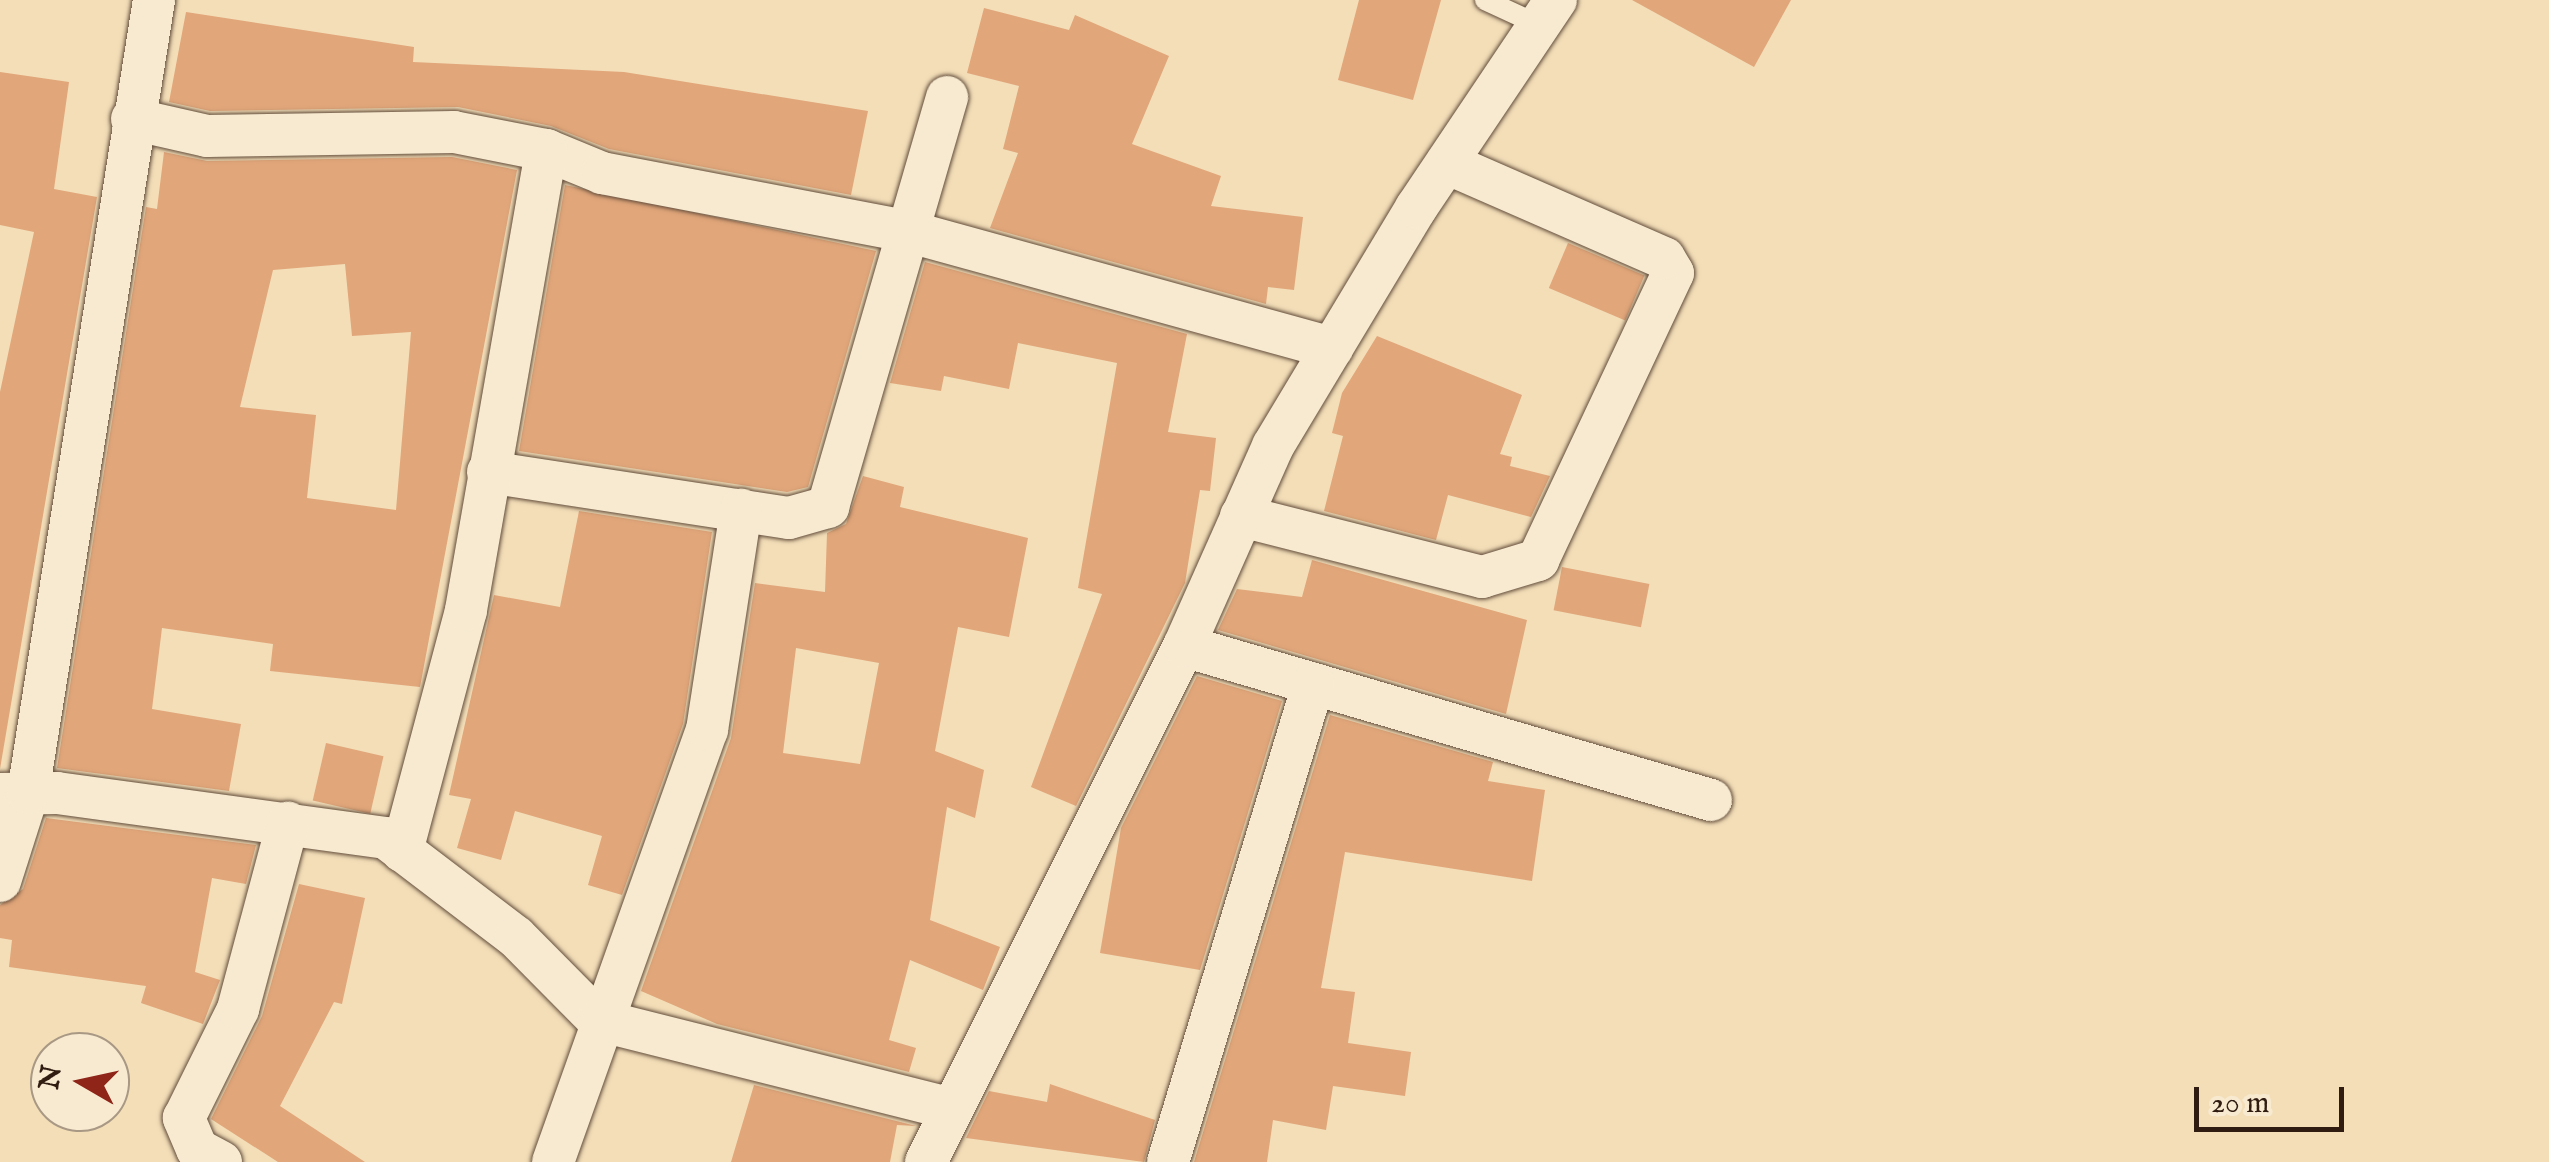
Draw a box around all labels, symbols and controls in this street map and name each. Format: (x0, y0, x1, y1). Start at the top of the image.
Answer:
north arrow (30, 1032, 130, 1132)
text: N (33, 1063, 71, 1092)
scale bar (2199, 1067, 2349, 1129)
text: 20 m (2211, 1085, 2270, 1123)

